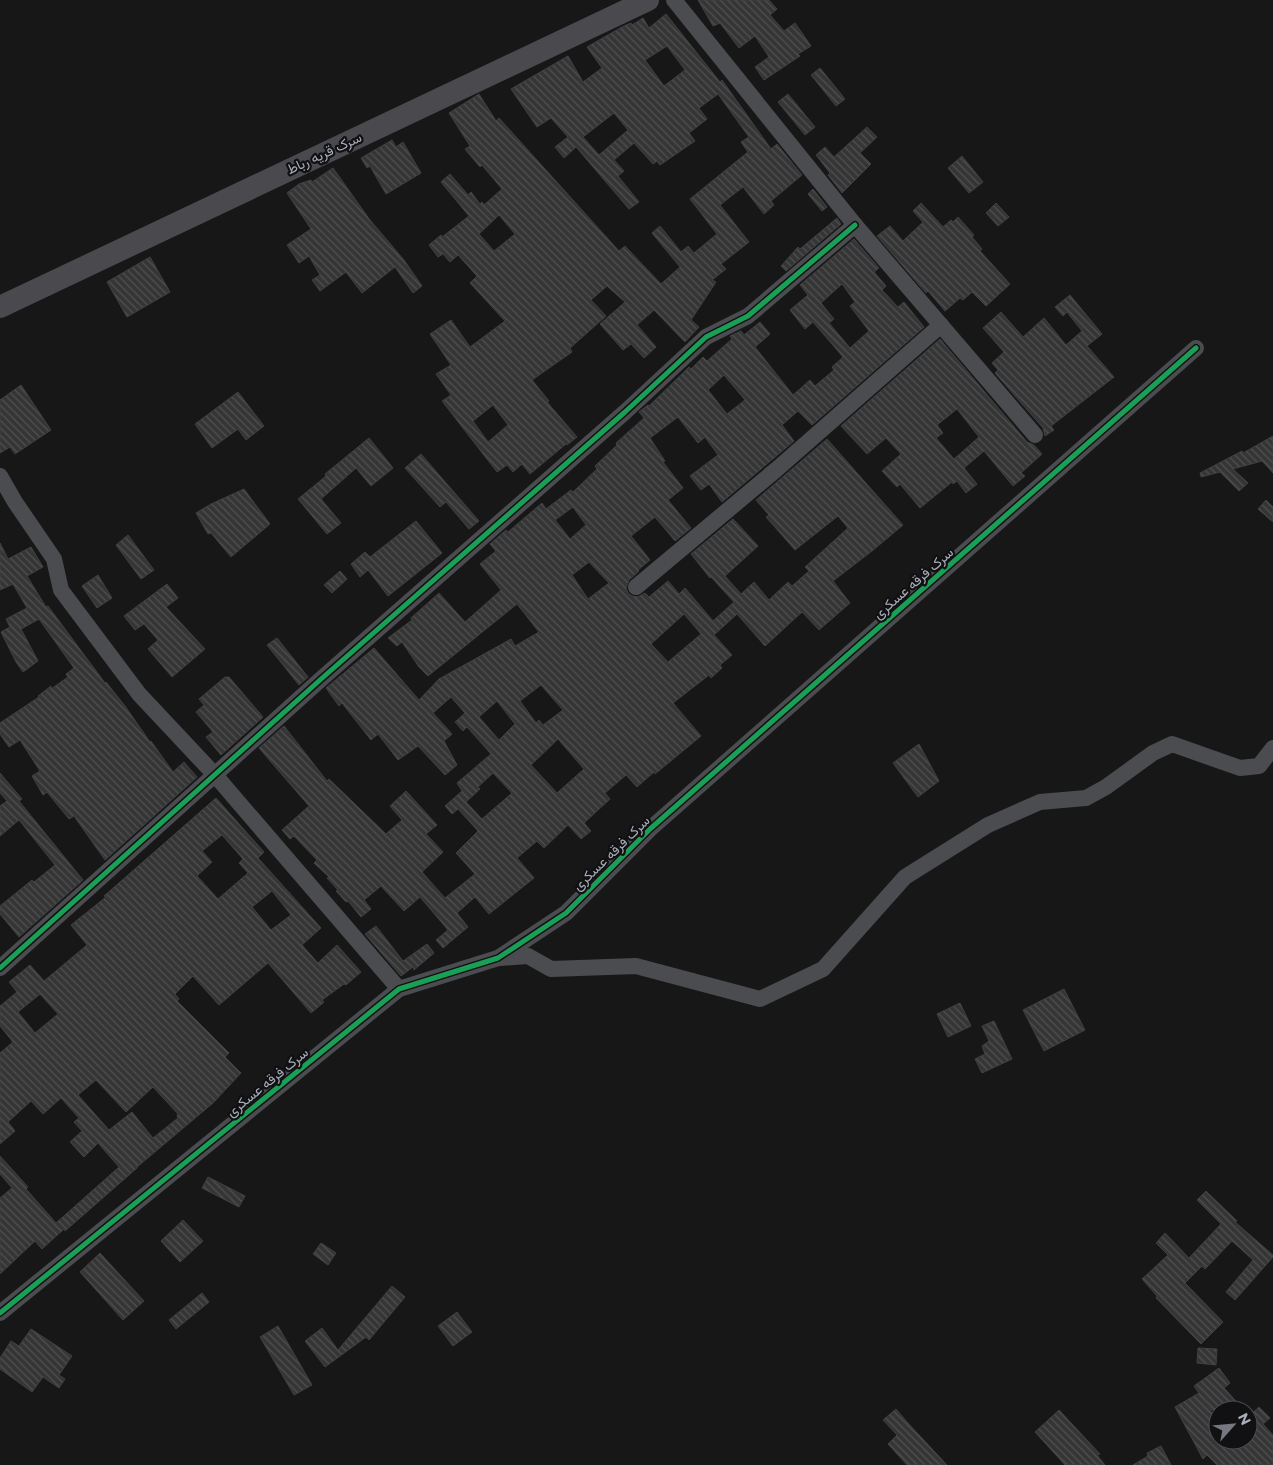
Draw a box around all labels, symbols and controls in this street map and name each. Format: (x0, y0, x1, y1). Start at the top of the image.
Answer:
street label: سرک قریه رباط (284, 128, 364, 178)
street label: سرک فرقه عسکری (869, 543, 957, 623)
street label: سرک فرقه عسکری (568, 812, 654, 894)
street label: سرک فرقه عسکری (222, 1043, 312, 1121)
north arrow (1208, 1400, 1258, 1450)
text: N (1234, 1410, 1255, 1428)

